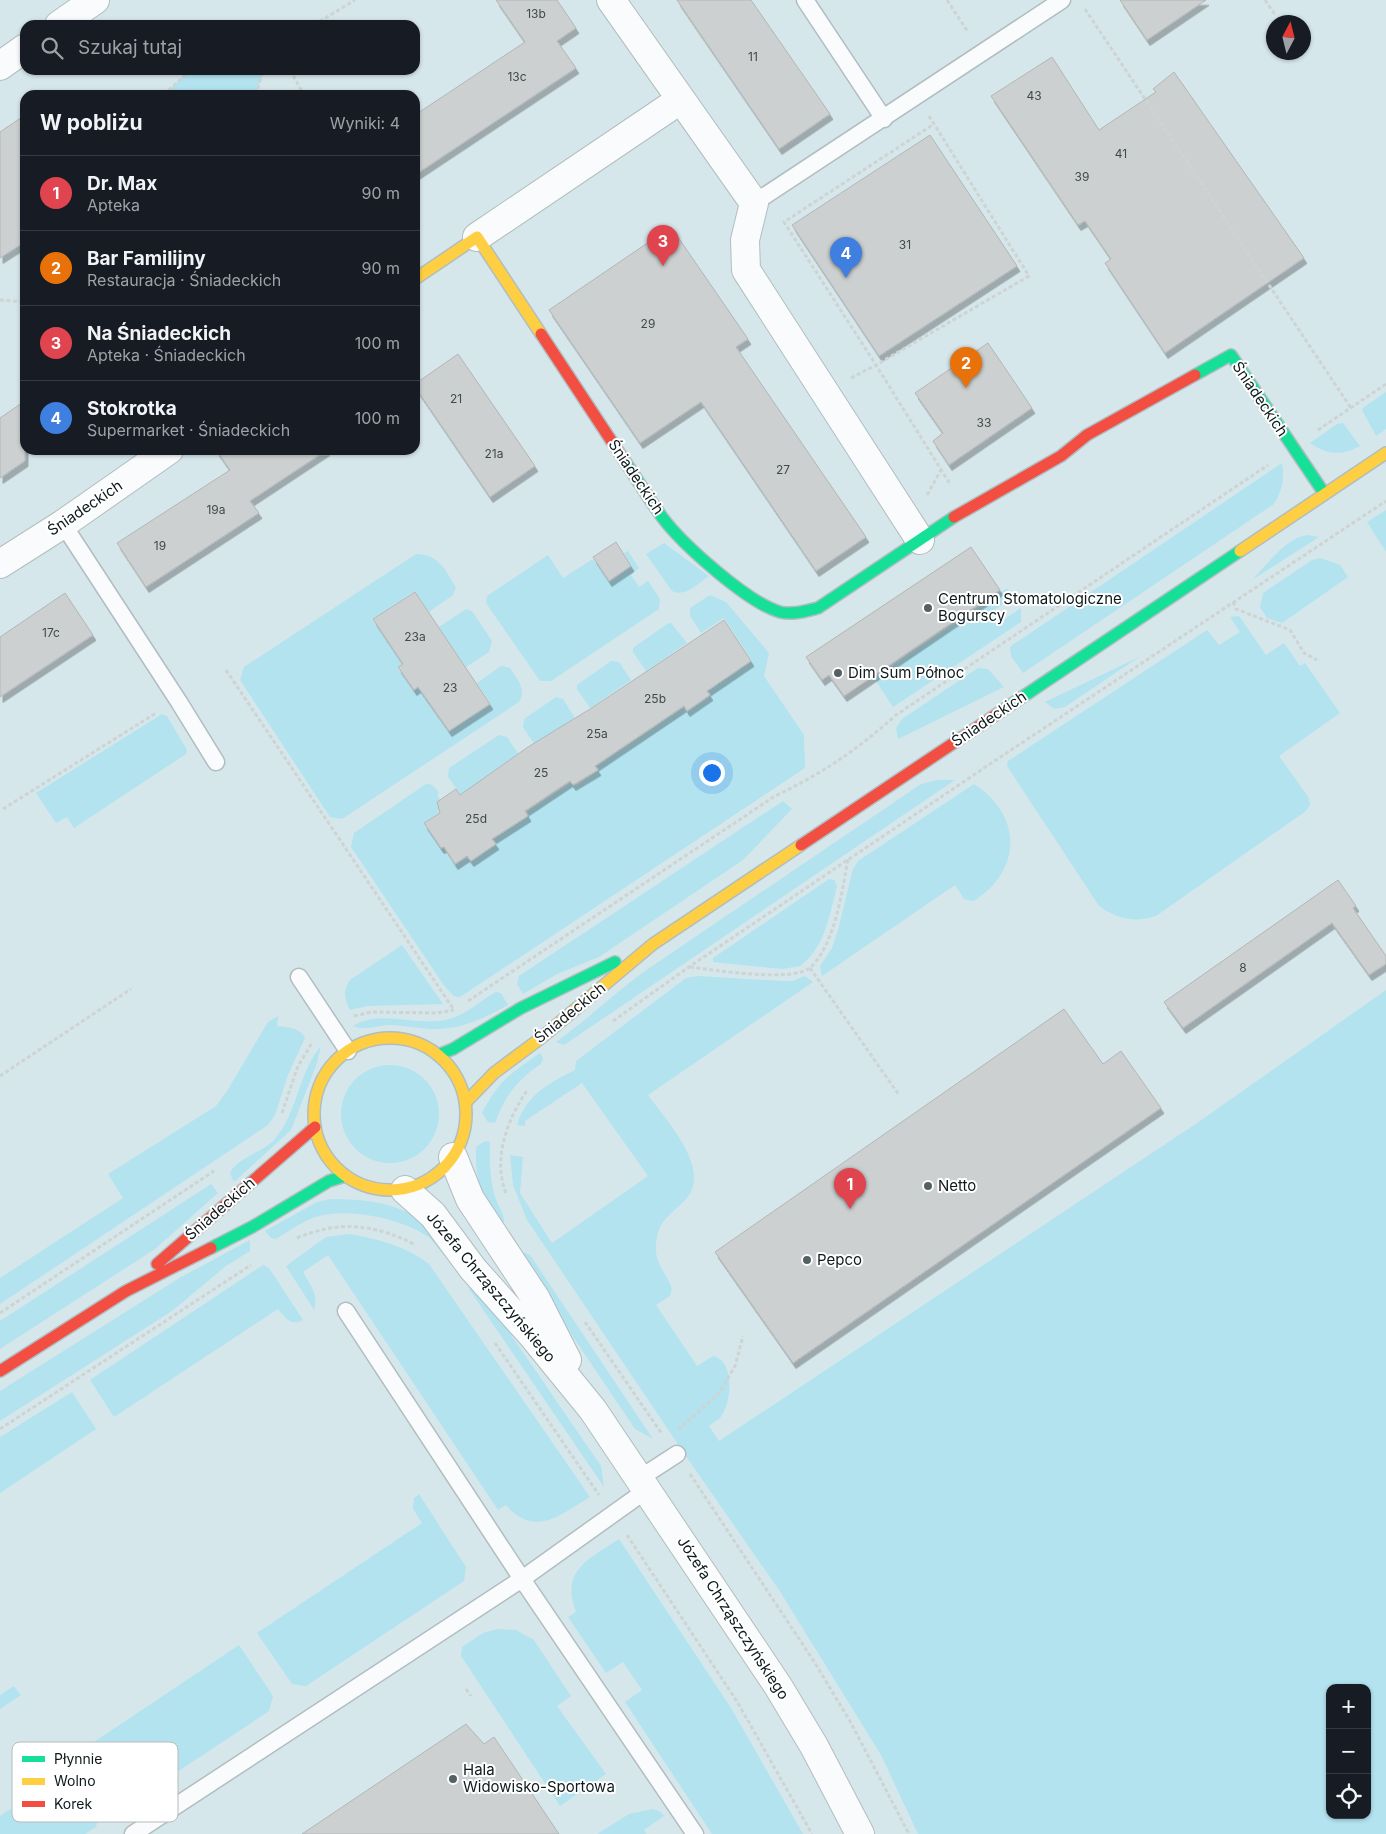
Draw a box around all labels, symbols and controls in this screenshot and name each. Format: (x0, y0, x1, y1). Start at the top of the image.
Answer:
house number: 13b (526, 6, 546, 21)
north arrow (1266, 15, 1311, 60)
search box (20, 20, 420, 75)
icon: search (38, 34, 66, 62)
text: Szukaj tutaj (78, 36, 182, 59)
house number: 11 (748, 49, 758, 64)
house number: 13c (507, 69, 527, 84)
house number: 43 (1026, 88, 1042, 103)
text: W pobliżu (40, 110, 143, 135)
text: Wyniki: 4 (330, 113, 400, 133)
house number: 41 (1115, 146, 1127, 161)
house number: 39 (1075, 169, 1089, 184)
text: Dr. Max (87, 172, 157, 195)
text: 1 (53, 183, 59, 203)
text: 90 m (361, 183, 400, 203)
text: Apteka (87, 195, 140, 215)
pin: 3 (647, 225, 679, 266)
pin: 4 (830, 237, 862, 278)
house number: 31 (899, 237, 911, 252)
text: Bar Familijny (87, 247, 206, 270)
text: 2 (51, 258, 61, 278)
text: 90 m (361, 258, 400, 278)
text: Restauracja · Śniadeckich (87, 270, 281, 290)
house number: 29 (641, 316, 655, 331)
text: Na Śniadeckich (87, 322, 231, 345)
text: 3 (51, 333, 61, 353)
text: 100 m (355, 333, 400, 353)
text: Apteka · Śniadeckich (87, 345, 246, 365)
pin: 2 (950, 347, 982, 388)
street label: Śniadeckich (1228, 358, 1292, 440)
house number: 21 (450, 391, 462, 406)
text: Stokrotka (87, 397, 177, 420)
text: 4 (51, 408, 61, 428)
text: 100 m (355, 408, 400, 428)
house number: 33 (977, 415, 991, 430)
text: Supermarket · Śniadeckich (87, 420, 290, 440)
street label: Śniadeckich (604, 436, 668, 518)
house number: 21a (485, 446, 503, 461)
house number: 27 (776, 462, 790, 477)
street label: Śniadeckich (44, 476, 126, 540)
house number: 19a (206, 502, 226, 517)
house number: 19 (154, 538, 166, 553)
place label: Centrum Stomatologiczne Bogurscy (938, 589, 1122, 625)
marker: Centrum Stomatologiczne Bogurscy (922, 602, 934, 614)
house number: 17c (42, 625, 60, 640)
house number: 23a (404, 629, 426, 644)
place label: Dim Sum Północ (848, 663, 964, 682)
marker: Dim Sum Północ (832, 667, 844, 679)
house number: 23 (443, 680, 457, 695)
street label: Śniadeckich (948, 687, 1030, 751)
house number: 25b (644, 691, 666, 706)
house number: 25a (586, 726, 608, 741)
your location (699, 760, 725, 786)
house number: 25 (534, 765, 548, 780)
house number: 25d (465, 811, 487, 826)
house number: 8 (1239, 960, 1247, 975)
street label: Śniadeckich (530, 978, 609, 1047)
pin: 1 (834, 1168, 866, 1209)
street label: Śniadeckich (181, 1173, 258, 1244)
place label: Netto (938, 1176, 976, 1195)
marker: Netto (922, 1180, 934, 1192)
street label: Józefa Chrząszczyńskiego (423, 1207, 560, 1366)
place label: Pepco (817, 1250, 862, 1269)
marker: Pepco (801, 1254, 813, 1266)
street label: Józefa Chrząszczyńskiego (673, 1532, 793, 1703)
map controls (1326, 1684, 1371, 1819)
button: + (1326, 1684, 1371, 1729)
button: − (1326, 1729, 1371, 1774)
legend (12, 1742, 178, 1822)
text: Płynnie (54, 1750, 102, 1767)
place label: Hala Widowisko-Sportowa (463, 1760, 615, 1796)
text: Wolno (54, 1772, 96, 1789)
marker: Hala Widowisko-Sportowa (447, 1773, 459, 1785)
button: locate (1326, 1774, 1371, 1819)
text: Korek (54, 1795, 92, 1812)

